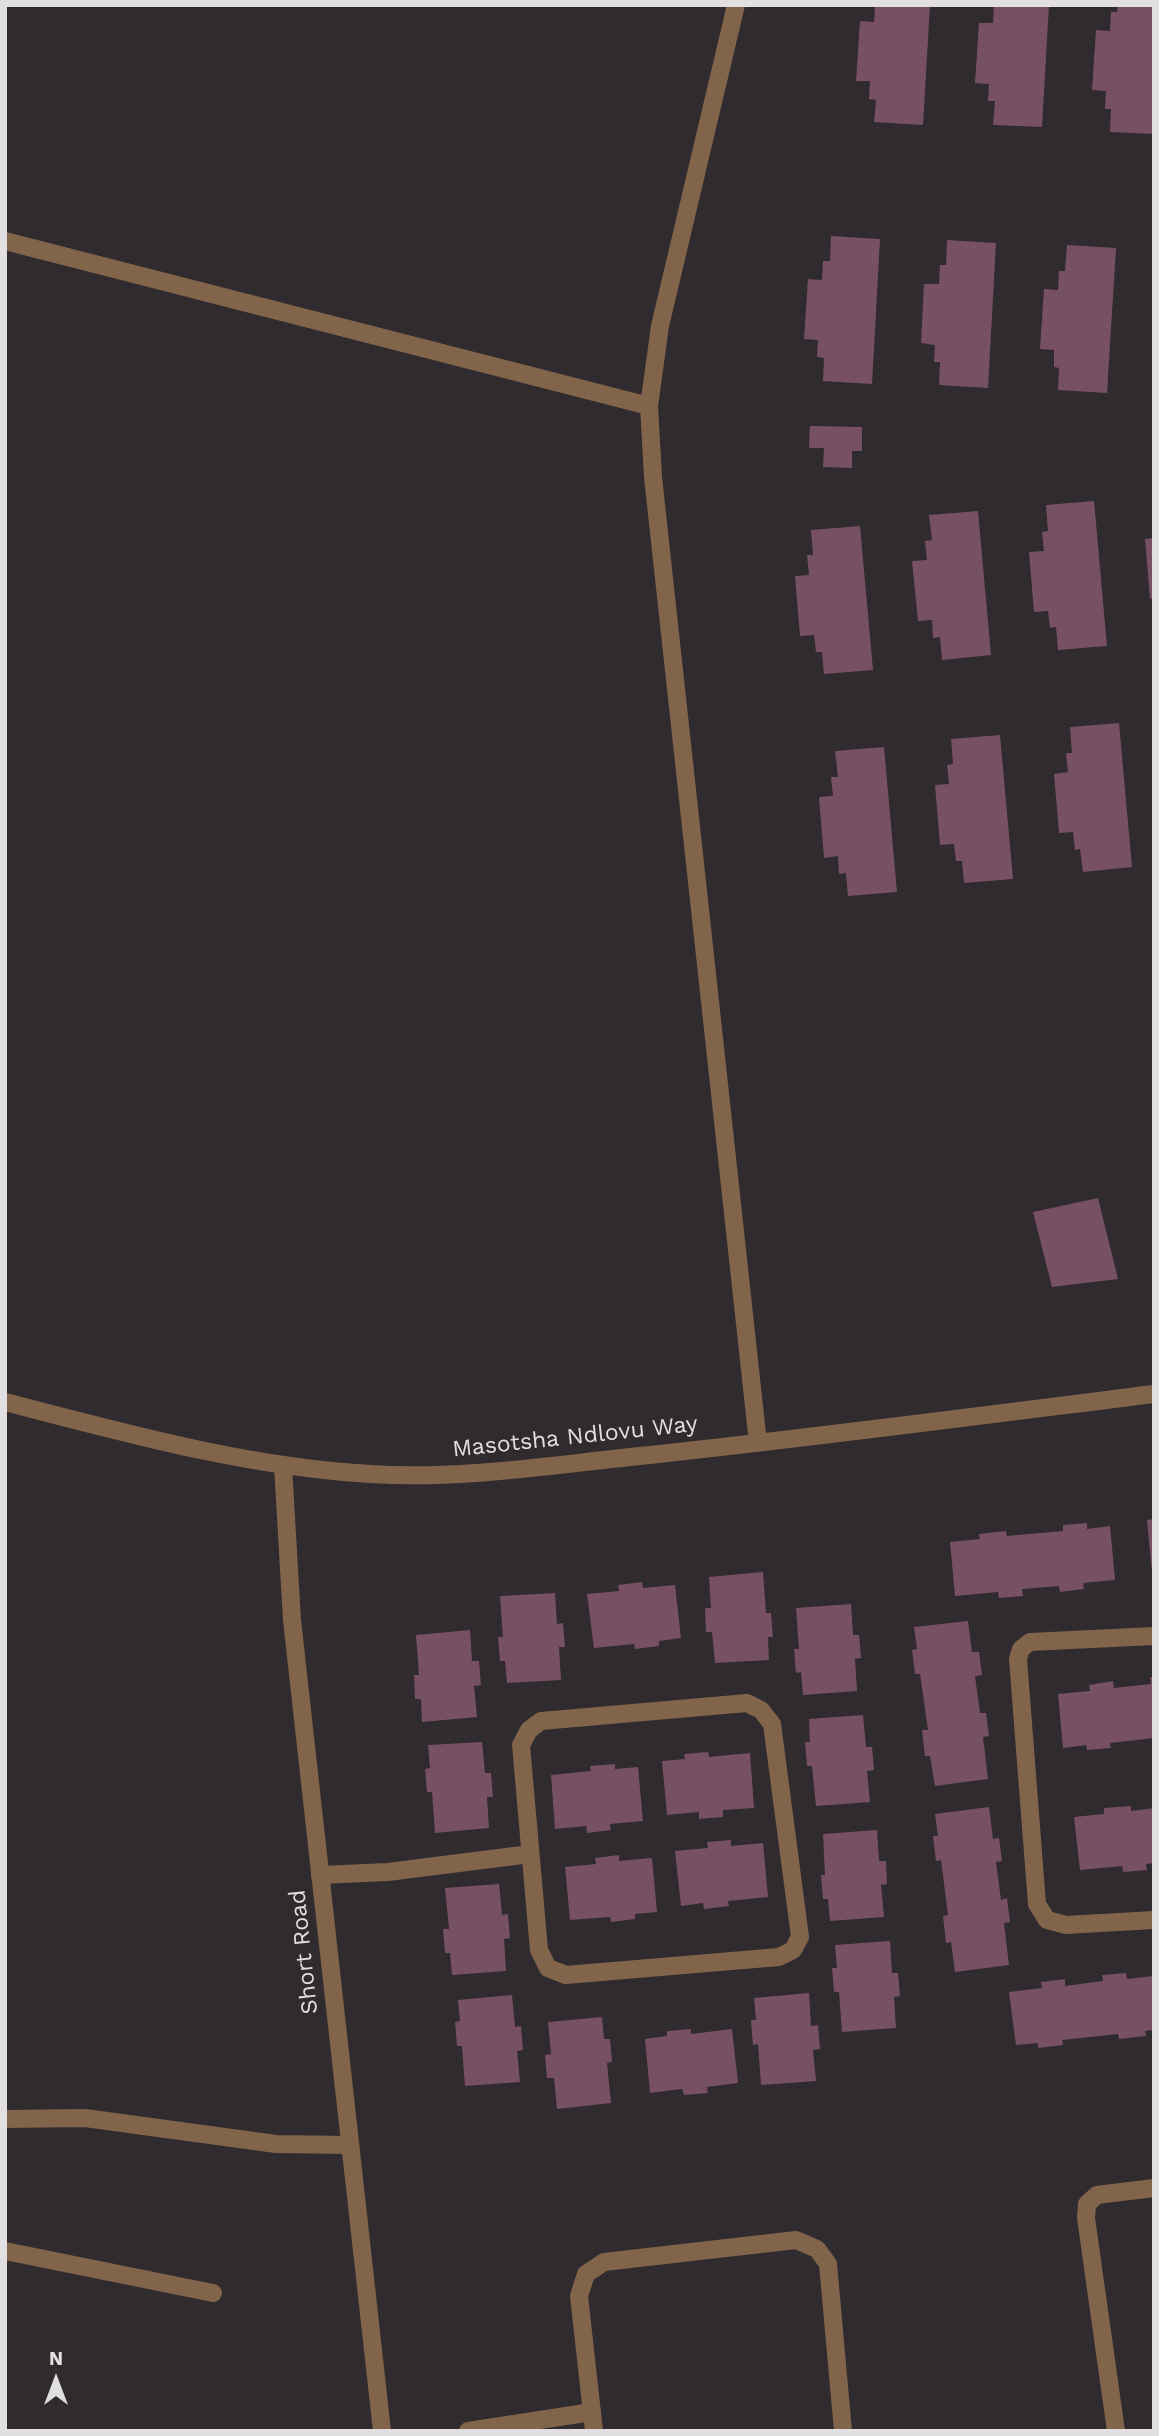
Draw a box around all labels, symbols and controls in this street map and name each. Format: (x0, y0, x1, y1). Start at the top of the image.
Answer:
street label: Masotsha Ndlovu Way (451, 1410, 699, 1464)
street label: Short Road (284, 1888, 324, 2016)
north arrow (21, 2345, 91, 2415)
text: N (49, 2347, 63, 2370)

